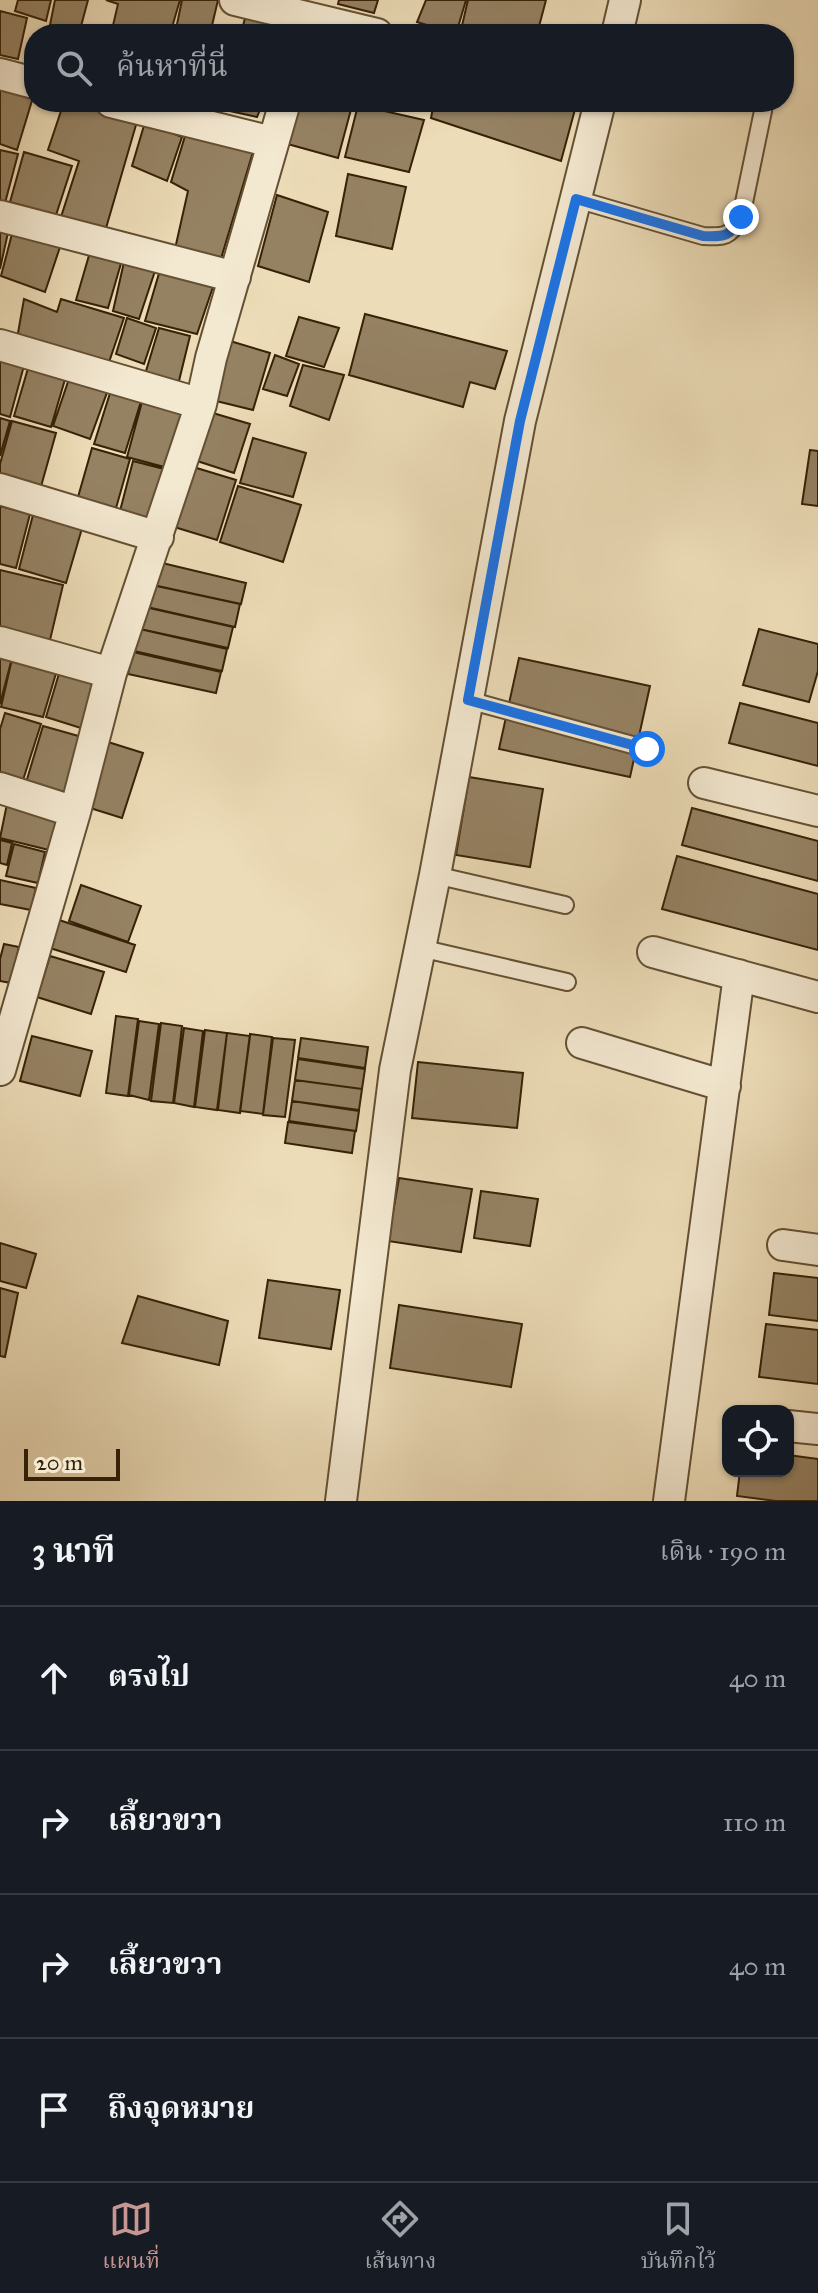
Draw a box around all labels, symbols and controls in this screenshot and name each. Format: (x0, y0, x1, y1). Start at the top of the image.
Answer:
search box (24, 24, 794, 112)
icon: search (52, 46, 96, 90)
text: ค้นหาที่นี่ (116, 48, 228, 84)
route end (723, 199, 759, 235)
route start (629, 731, 665, 767)
map controls (722, 1405, 794, 1477)
button: locate (722, 1405, 794, 1477)
scale bar (24, 1445, 120, 1481)
text: 20 m (36, 1449, 83, 1476)
text: 3 นาที (32, 1530, 115, 1571)
text: เดิน · 190 m (660, 1535, 786, 1567)
icon: ahead (32, 1656, 76, 1700)
text: ตรงไป (108, 1658, 190, 1694)
text: 40 m (729, 1662, 786, 1694)
icon: right (32, 1800, 76, 1844)
text: เลี้ยวขวา (108, 1802, 222, 1838)
text: 110 m (723, 1806, 786, 1838)
icon: right (32, 1944, 76, 1988)
text: เลี้ยวขวา (108, 1946, 222, 1982)
text: 40 m (729, 1950, 786, 1982)
icon: arrive (32, 2088, 76, 2132)
text: ถึงจุดหมาย (108, 2090, 254, 2126)
tab: แผนที่ (102, 2197, 160, 2280)
tab: เส้นทาง (365, 2197, 436, 2280)
tab: บันทึกไว้ (641, 2197, 716, 2280)

